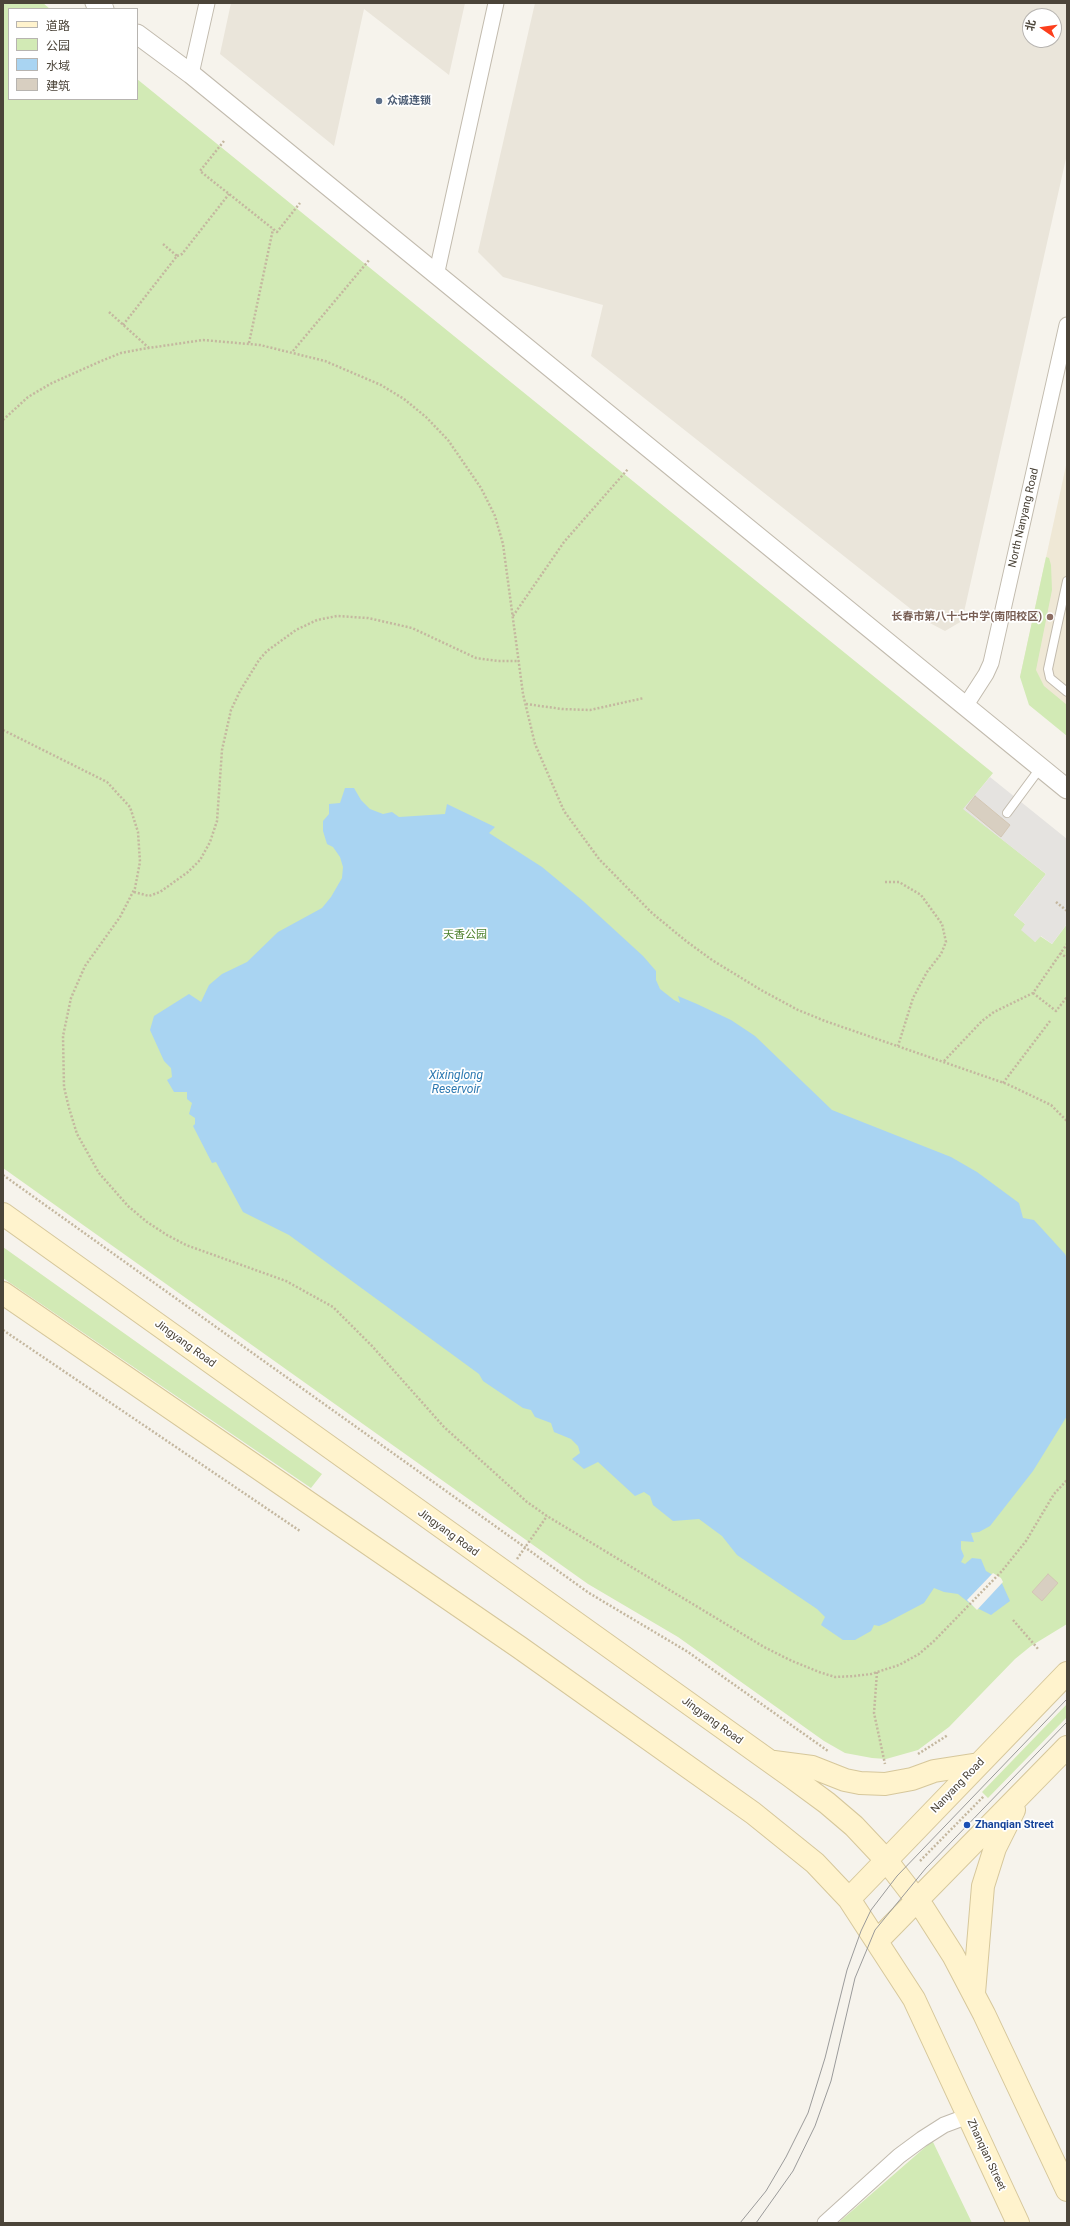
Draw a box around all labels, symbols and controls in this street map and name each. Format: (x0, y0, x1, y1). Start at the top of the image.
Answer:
legend (8, 8, 138, 100)
north arrow (1022, 8, 1062, 48)
text: 道路 (46, 19, 70, 33)
text: 北 (1023, 19, 1038, 32)
text: 公园 (46, 39, 70, 53)
text: 水域 (46, 59, 70, 73)
text: 建筑 (46, 79, 70, 93)
place label: 众诚连锁 (387, 94, 431, 108)
marker: 众诚连锁 (374, 96, 384, 106)
street label: North Nanyang Road (1006, 467, 1042, 569)
place label: 长春市第八十七中学(南阳校区) (891, 610, 1042, 624)
marker: 长春市第八十七中学(南阳校区) (1045, 612, 1055, 622)
park label: 天香公园 (443, 928, 487, 942)
water label: Xixinglong Reservoir (429, 1069, 483, 1097)
street label: Jingyang Road (152, 1317, 218, 1371)
street label: Jingyang Road (415, 1506, 481, 1560)
street label: Jingyang Road (679, 1694, 745, 1748)
street label: Nanyang Road (929, 1756, 987, 1816)
place label: Zhanqian Street (975, 1818, 1054, 1832)
marker: Zhanqian Street (962, 1820, 972, 1830)
street label: Zhanqian Street (964, 2117, 1008, 2193)

